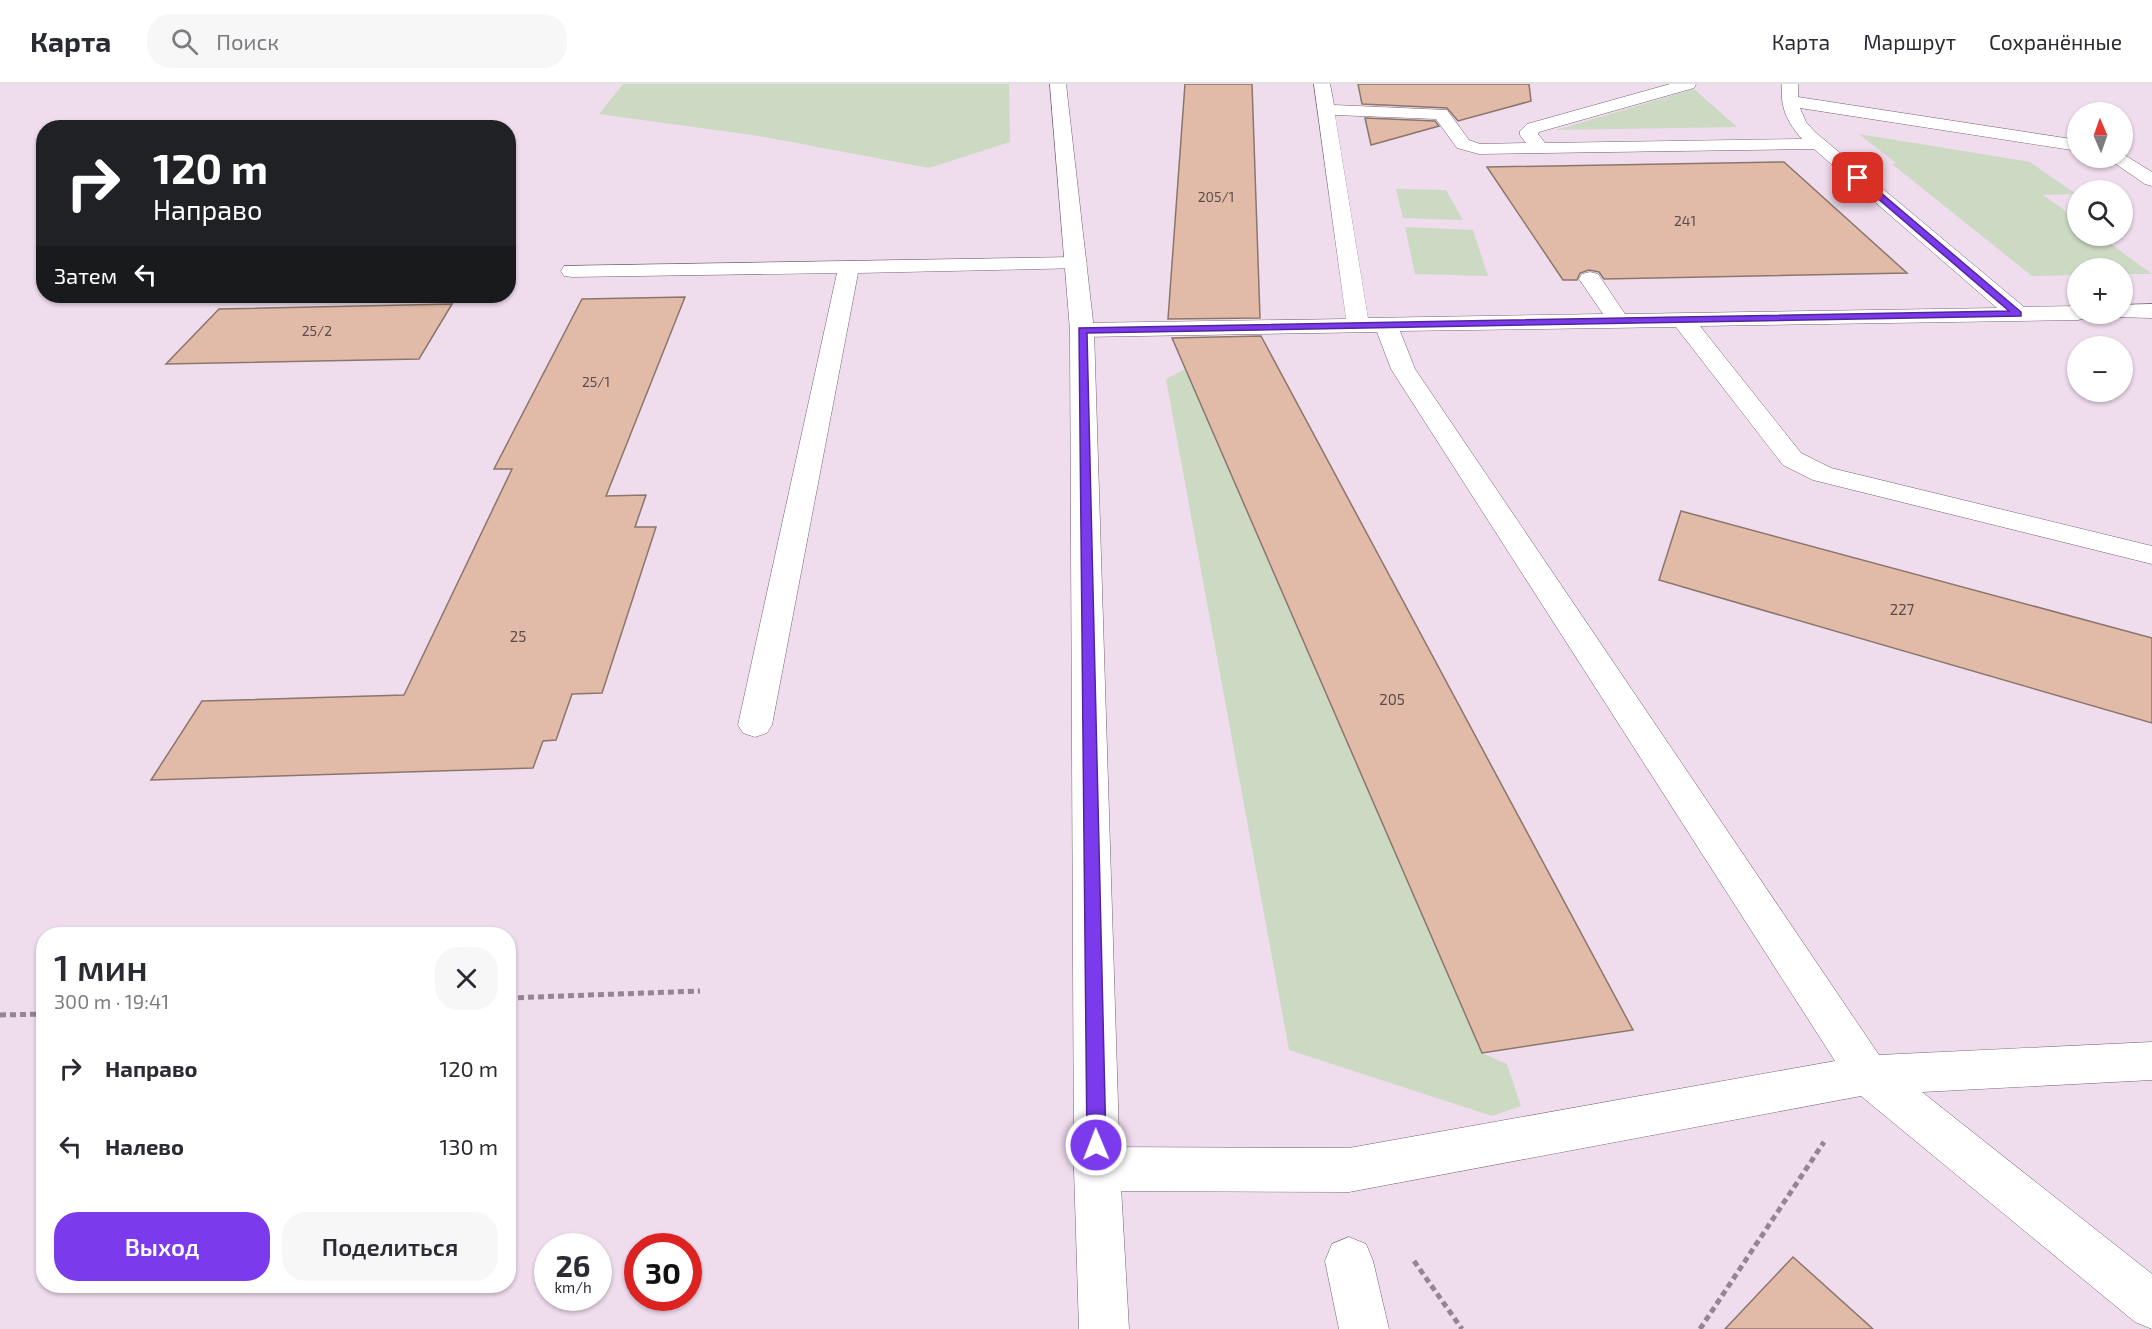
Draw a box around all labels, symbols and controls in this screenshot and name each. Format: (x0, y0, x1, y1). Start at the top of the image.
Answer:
search box (147, 14, 567, 68)
text: Карта (30, 24, 111, 58)
icon: search (168, 25, 201, 58)
text: Поиск (216, 28, 279, 54)
text: Карта (1772, 29, 1830, 54)
text: Маршрут (1863, 29, 1956, 54)
text: Сохранённые (1989, 29, 2122, 54)
north arrow (2067, 102, 2133, 168)
map controls (2067, 102, 2133, 402)
text: 120 m (153, 142, 268, 192)
icon: right (54, 144, 132, 222)
pin (1832, 152, 1883, 203)
icon: arrive (1841, 161, 1874, 194)
button: search (2067, 180, 2133, 246)
house number: 205/1 (1198, 188, 1234, 205)
text: Направо (153, 193, 262, 225)
house number: 241 (1674, 212, 1696, 229)
icon: left (129, 258, 162, 291)
button: + (2067, 258, 2133, 324)
text: Затем (54, 262, 117, 288)
house number: 25/2 (302, 322, 332, 339)
button: − (2067, 336, 2133, 402)
house number: 25/1 (582, 373, 610, 390)
house number: 227 (1890, 600, 1915, 618)
house number: 25 (510, 627, 526, 645)
house number: 205 (1379, 690, 1405, 708)
text: 1 мин (54, 945, 148, 988)
button: close (435, 947, 498, 1010)
text: 300 m · 19:41 (54, 989, 169, 1013)
icon: right (54, 1052, 87, 1085)
text: Направо (105, 1055, 198, 1081)
text: 120 m (439, 1055, 498, 1081)
position arrow (1064, 1113, 1128, 1177)
icon: left (54, 1130, 87, 1163)
text: Налево (105, 1133, 184, 1159)
text: 130 m (440, 1133, 498, 1159)
button: Выход (54, 1212, 270, 1281)
button: Поделиться (282, 1212, 498, 1281)
speed limit sign: 30 (624, 1233, 702, 1311)
text: 26 (555, 1247, 591, 1283)
text: km/h (554, 1278, 592, 1296)

